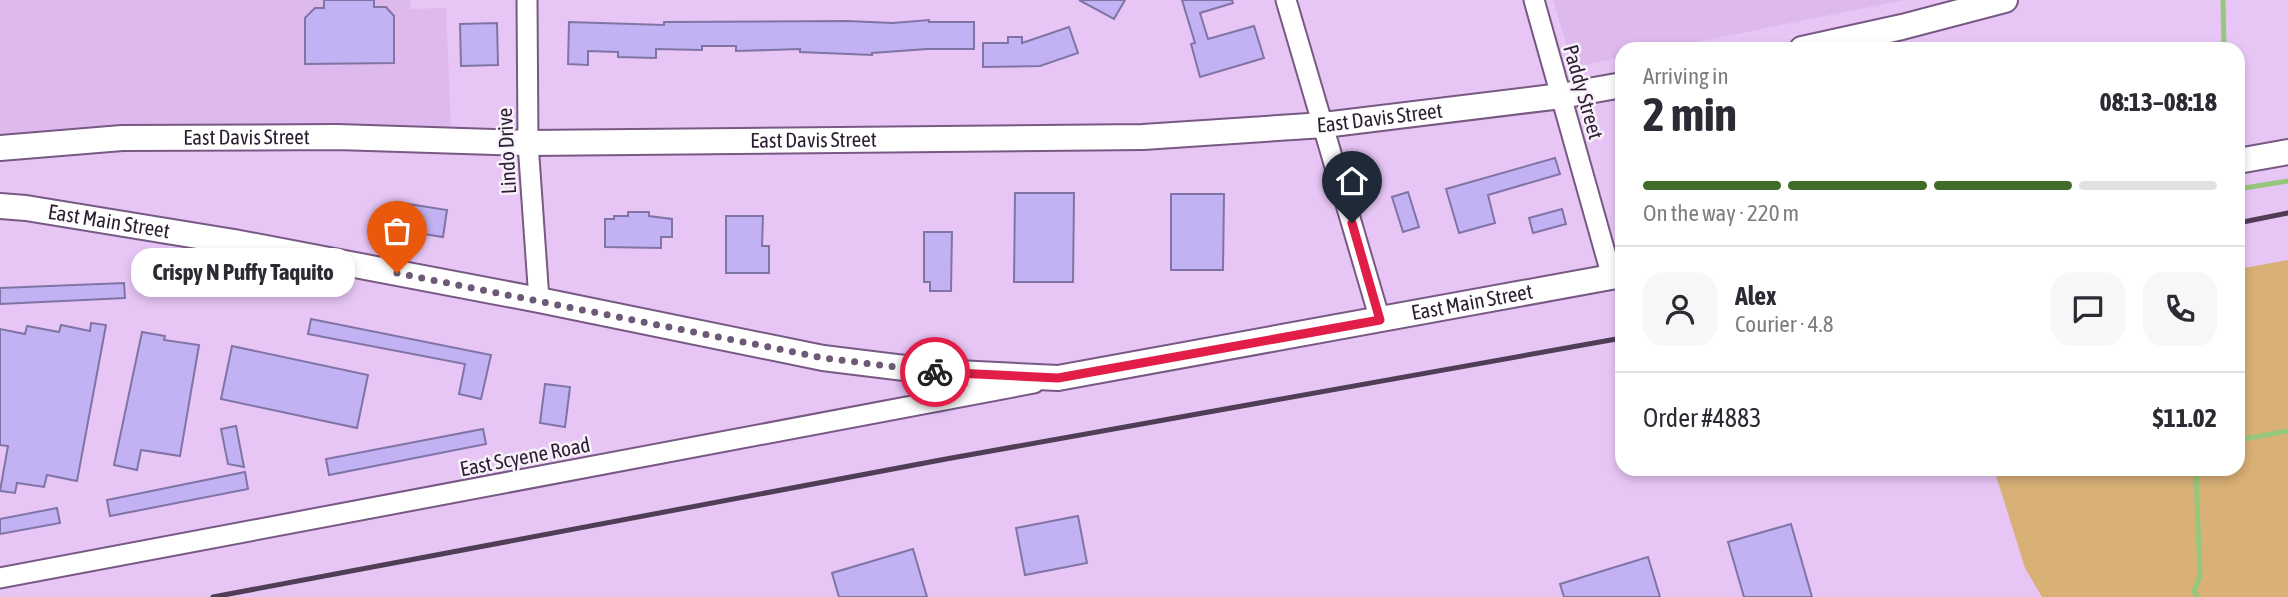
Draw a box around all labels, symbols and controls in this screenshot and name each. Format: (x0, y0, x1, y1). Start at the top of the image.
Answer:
street label: Paddy Street (1559, 42, 1609, 142)
text: Arriving in (1643, 63, 1729, 89)
text: 08:13–08:18 (2100, 87, 2217, 117)
text: 2 min (1643, 88, 1737, 141)
street label: East Davis Street (1316, 98, 1444, 136)
street label: Lindo Drive (492, 107, 520, 195)
street label: East Davis Street (183, 124, 310, 149)
street label: East Davis Street (750, 127, 877, 152)
pin (1322, 151, 1382, 223)
icon: home (1333, 162, 1371, 200)
street label: East Main Street (46, 199, 172, 242)
text: On the way · 220 m (1643, 200, 1799, 226)
pin (367, 201, 427, 273)
icon: bag (378, 212, 416, 250)
callout: Crispy N Puffy Taquito (131, 248, 355, 298)
text: Crispy N Puffy Taquito (152, 259, 334, 285)
button: person (1643, 272, 1717, 346)
button: chat (2051, 272, 2125, 346)
button: phone (2143, 272, 2217, 346)
street label: East Main Street (1409, 279, 1534, 324)
text: Alex (1735, 281, 1776, 311)
text: Courier · 4.8 (1735, 311, 1834, 337)
courier (900, 337, 970, 407)
icon: bike (916, 353, 954, 391)
text: Order #4883 (1643, 403, 1762, 433)
text: $11.02 (2153, 403, 2217, 433)
street label: East Scyene Road (458, 432, 592, 480)

